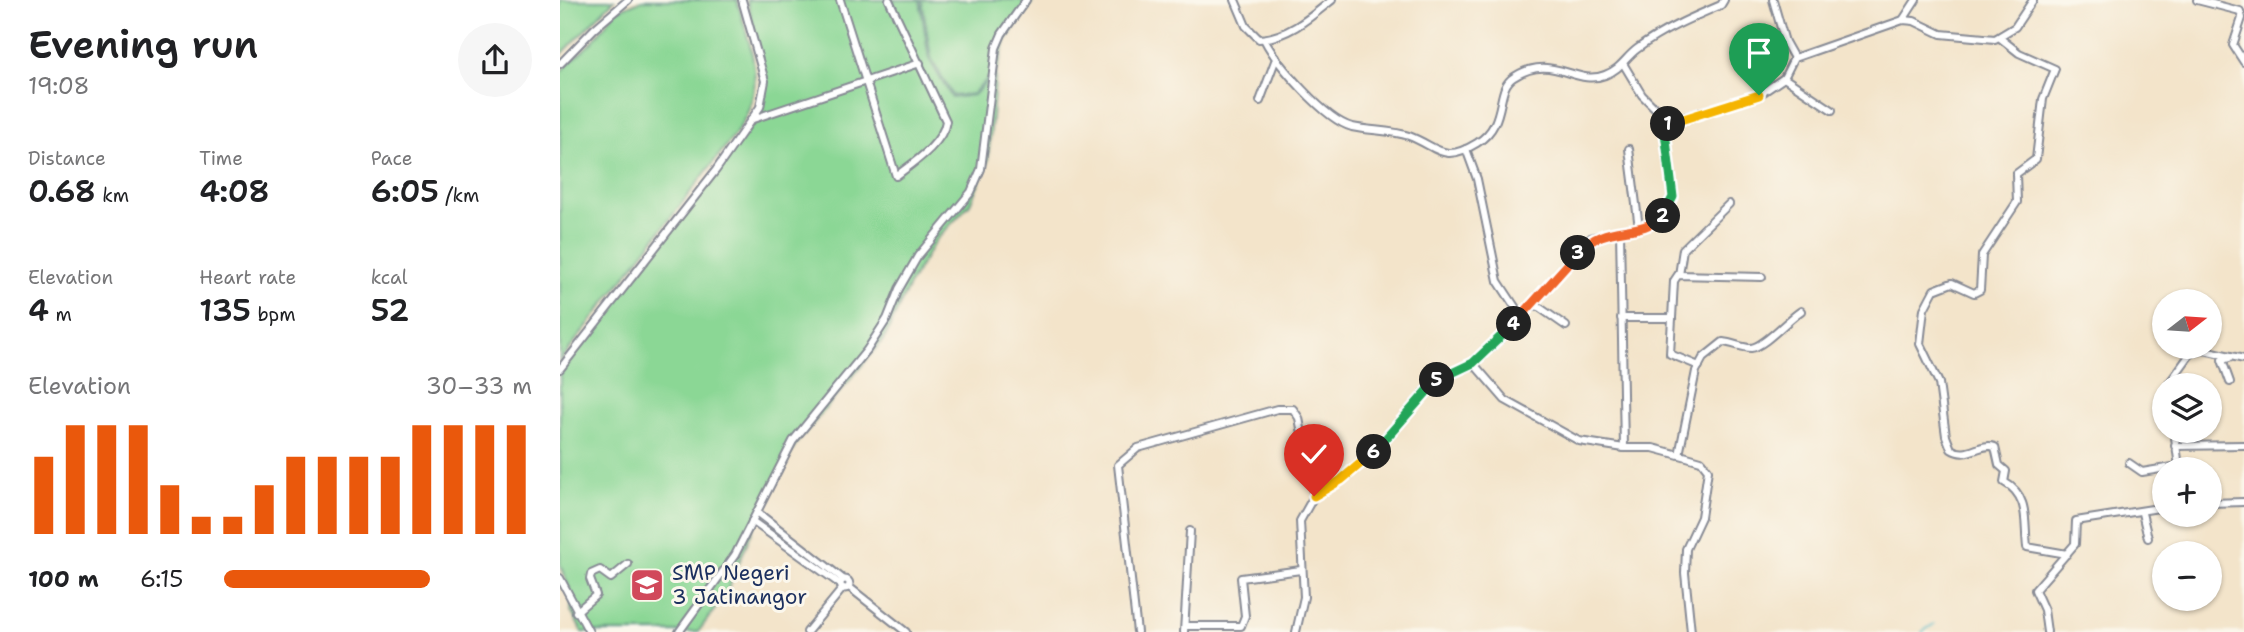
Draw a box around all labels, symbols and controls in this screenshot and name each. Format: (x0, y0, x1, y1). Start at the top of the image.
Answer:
text: Evening run (28, 19, 258, 70)
button: share (458, 23, 532, 97)
pin (1729, 23, 1789, 95)
icon: arrive (1740, 34, 1778, 72)
text: 19:08 (28, 71, 90, 101)
pin: 1 (1650, 106, 1686, 142)
text: 1 (1663, 111, 1672, 136)
text: Distance (28, 146, 106, 171)
text: Time (199, 146, 243, 171)
text: Pace (371, 146, 412, 171)
text: 0.68 (28, 171, 96, 212)
text: 4:08 (199, 171, 270, 212)
text: 6:05 (371, 171, 439, 212)
text: km (96, 183, 129, 208)
text: /km (439, 183, 479, 208)
pin: 2 (1646, 198, 1680, 234)
text: 2 (1656, 203, 1669, 228)
pin: 3 (1560, 236, 1596, 270)
text: 3 (1571, 240, 1584, 265)
text: Elevation (28, 265, 113, 290)
text: Heart rate (199, 265, 296, 290)
text: kcal (371, 265, 408, 290)
north arrow (2152, 289, 2222, 359)
map controls (2152, 289, 2222, 611)
text: 4 (28, 290, 49, 331)
text: 135 (199, 290, 251, 331)
text: 52 (371, 290, 409, 331)
text: m (49, 302, 72, 327)
text: bpm (251, 302, 296, 327)
pin: 4 (1496, 306, 1532, 342)
text: 4 (1507, 311, 1520, 336)
pin: 5 (1420, 362, 1454, 398)
text: 5 (1431, 367, 1442, 392)
text: Elevation (28, 371, 131, 401)
text: 30–33 m (426, 371, 532, 401)
button: layers (2152, 373, 2222, 443)
pin (1284, 424, 1344, 496)
pin: 6 (1356, 434, 1392, 470)
icon: check (1295, 435, 1333, 473)
text: 6 (1367, 439, 1380, 464)
button: + (2152, 457, 2222, 527)
button: − (2152, 541, 2222, 611)
place label: SMP Negeri 3 Jatinangor (672, 559, 807, 611)
text: 100 m (28, 564, 99, 594)
text: 6:15 (140, 564, 183, 594)
school or university icon: SMP Negeri 3 Jatinangor (628, 566, 666, 604)

